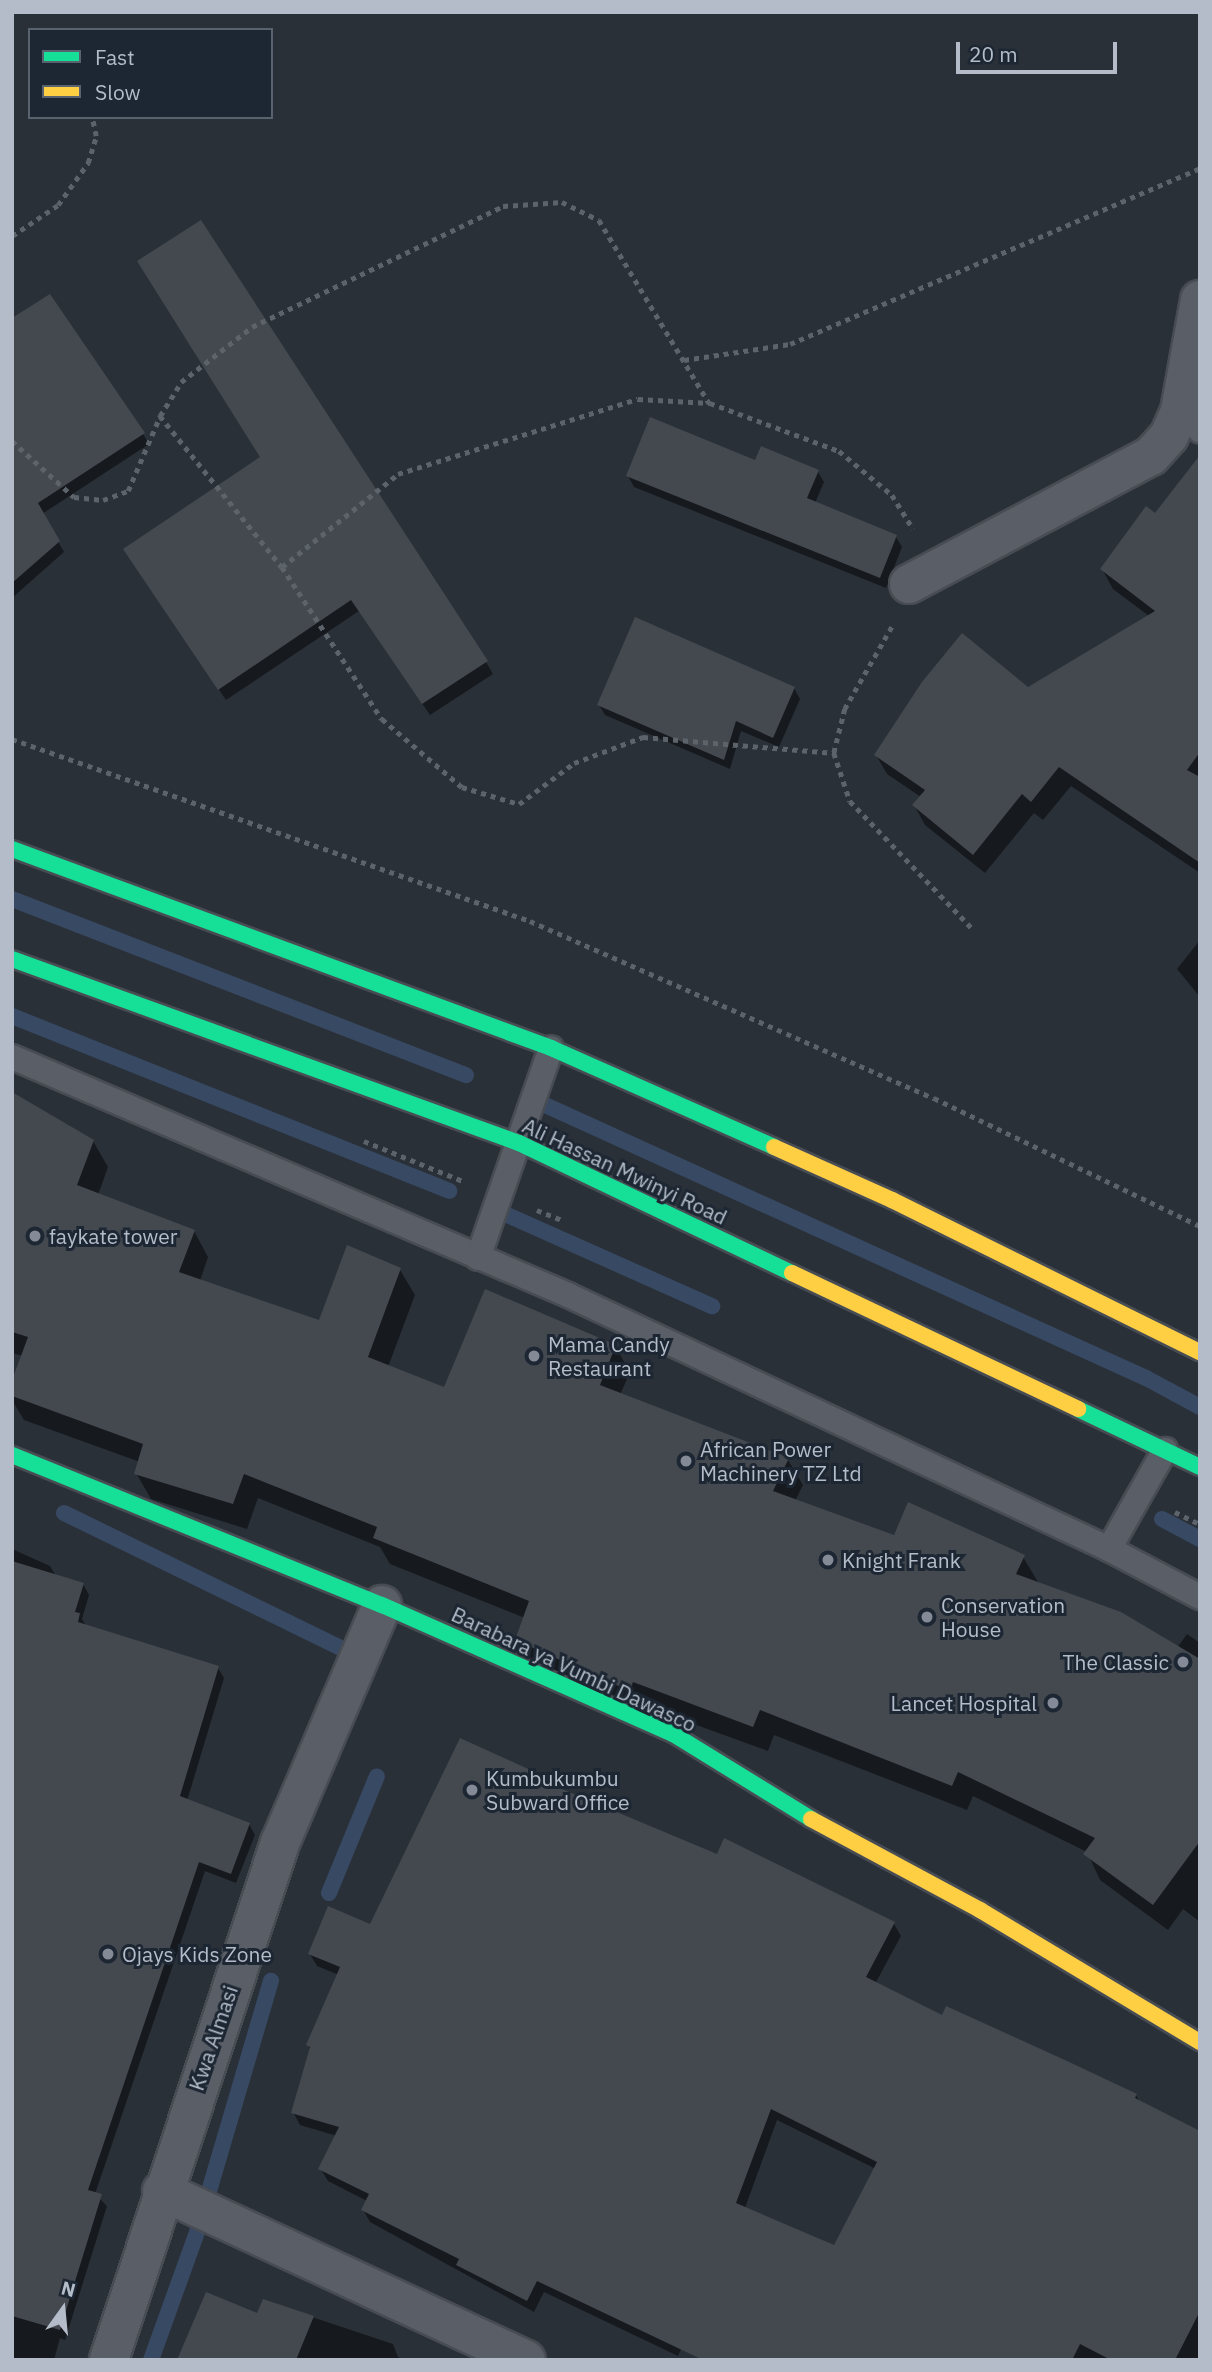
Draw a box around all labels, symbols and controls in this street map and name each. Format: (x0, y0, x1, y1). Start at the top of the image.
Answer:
legend (28, 28, 273, 119)
scale bar (960, 28, 1121, 72)
text: 20 m (969, 40, 1018, 68)
text: Fast (95, 43, 135, 71)
text: Slow (95, 78, 141, 106)
street label: Ali Hassan Mwinyi Road (519, 1112, 731, 1230)
place label: faykate tower (49, 1223, 178, 1249)
marker: faykate tower (27, 1228, 43, 1244)
place label: Mama Candy Restaurant (548, 1331, 670, 1381)
marker: Mama Candy Restaurant (526, 1348, 542, 1364)
place label: African Power Machinery TZ Ltd (700, 1436, 862, 1486)
marker: African Power Machinery TZ Ltd (678, 1453, 694, 1469)
place label: Knight Frank (842, 1547, 961, 1573)
marker: Knight Frank (820, 1552, 836, 1568)
place label: Conservation House (941, 1592, 1065, 1642)
street label: Barabara ya Vumbi Dawasco (448, 1601, 700, 1737)
marker: Conservation House (919, 1609, 935, 1625)
place label: The Classic (1062, 1649, 1169, 1675)
marker: The Classic (1175, 1654, 1191, 1670)
place label: Lancet Hospital (891, 1690, 1037, 1716)
marker: Lancet Hospital (1043, 1693, 1063, 1713)
place label: Kumbukumbu Subward Office (486, 1765, 630, 1815)
marker: Kumbukumbu Subward Office (464, 1782, 480, 1798)
place label: Ojays Kids Zone (122, 1941, 272, 1967)
marker: Ojays Kids Zone (100, 1946, 116, 1962)
street label: Kwa Almasi (183, 1982, 243, 2094)
north arrow (28, 2274, 98, 2344)
text: N (59, 2275, 78, 2302)

